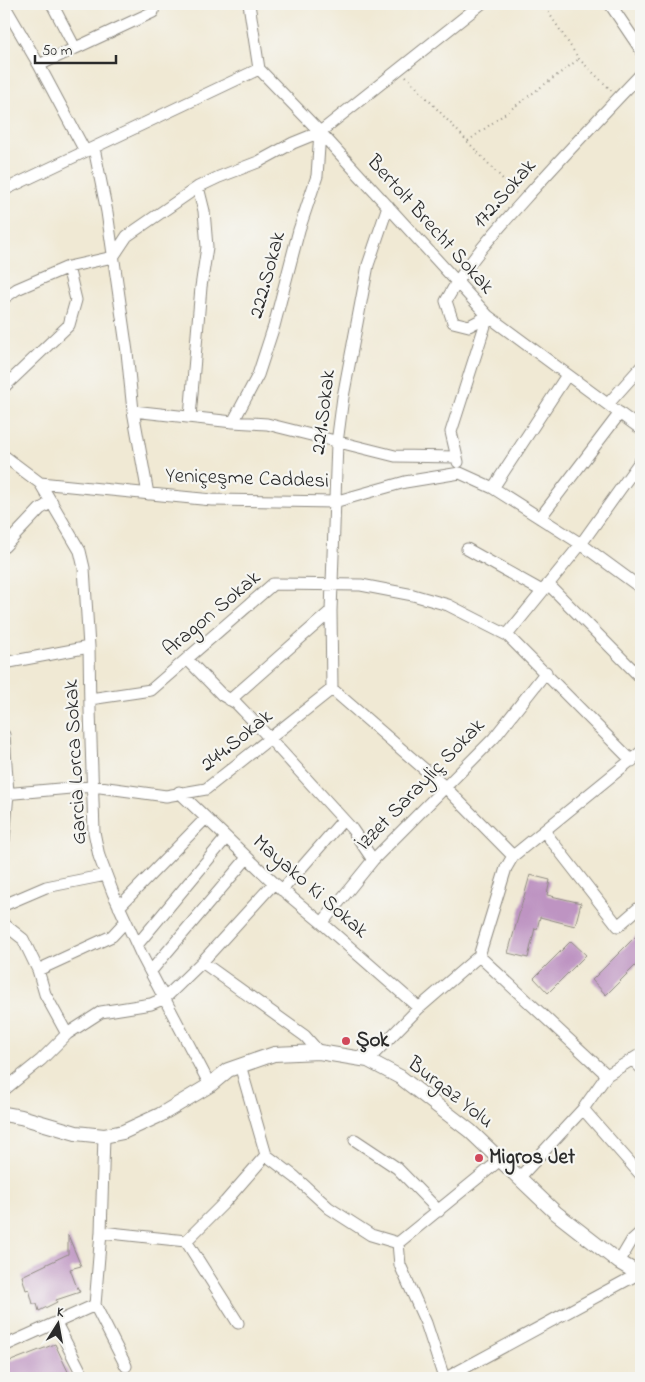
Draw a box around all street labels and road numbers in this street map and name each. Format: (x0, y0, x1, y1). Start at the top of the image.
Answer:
street label: Bertolt Brecht Sokak (358, 148, 501, 302)
street label: 172.Sokak (466, 152, 544, 235)
street label: 222.Sokak (242, 227, 294, 322)
street label: 221.Sokak (304, 367, 344, 456)
street label: Yeniçeşme Caddesi (165, 461, 329, 497)
street label: Aragon Sokak (156, 563, 270, 666)
street label: Garcia Lorca Sokak (57, 678, 95, 845)
street label: 244.Sokak (194, 702, 280, 780)
street label: İzzet Sarayliç Sokak (350, 711, 494, 859)
street label: Mayako Ki Sokak (244, 828, 375, 948)
street label: Burgaz Yolu (398, 1049, 500, 1138)

